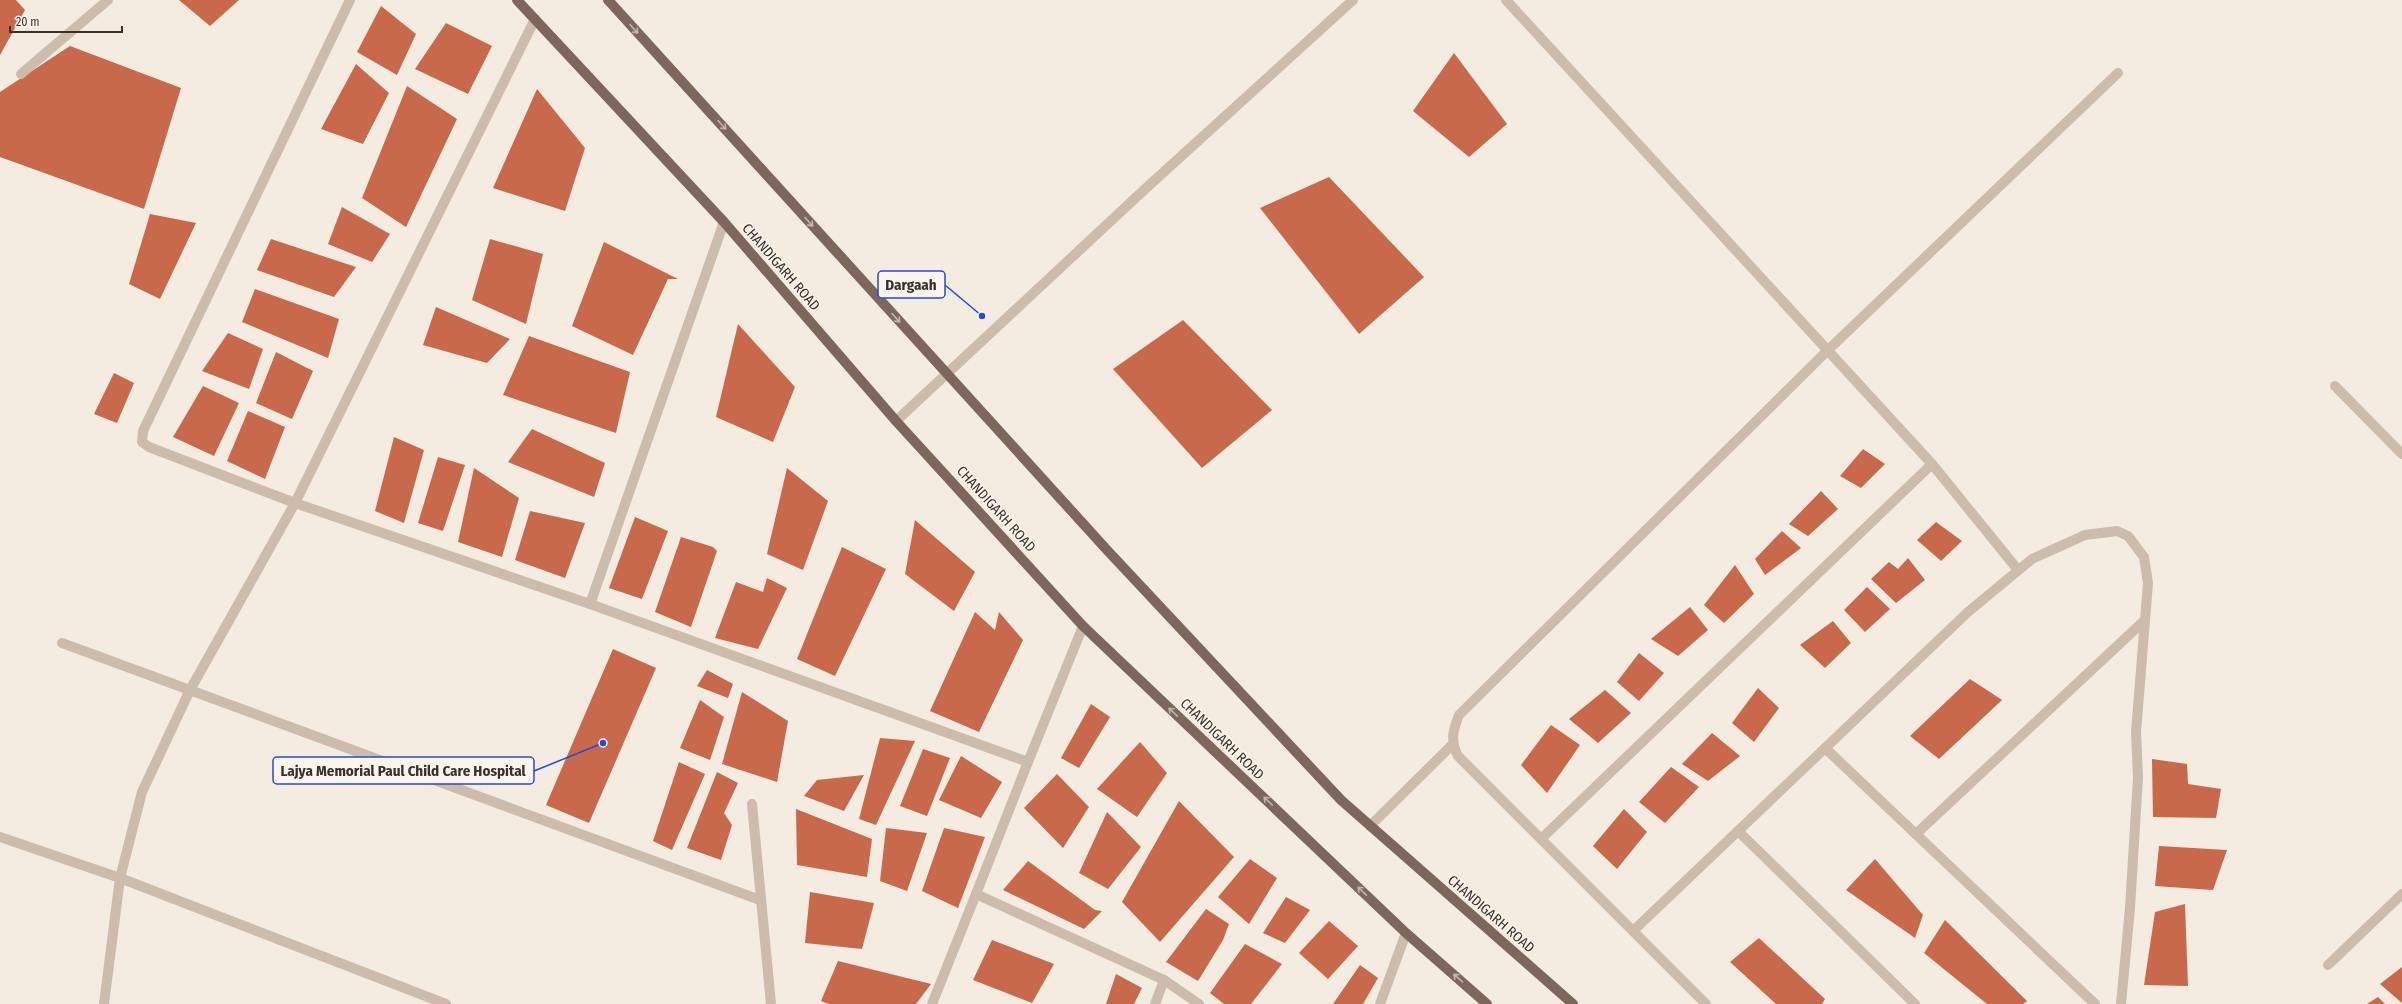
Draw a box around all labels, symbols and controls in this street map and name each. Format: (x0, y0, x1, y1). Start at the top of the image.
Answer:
scale bar (10, 8, 122, 34)
text: 20 m (16, 15, 40, 29)
one-way arrow (630, 24, 639, 34)
one-way arrow (717, 120, 726, 130)
one-way arrow (804, 216, 813, 226)
street label: CHANDIGARH ROAD (739, 220, 823, 314)
callout: Dargaah (878, 271, 945, 298)
text: Dargaah (885, 276, 937, 294)
one-way arrow (891, 313, 901, 323)
street label: CHANDIGARH ROAD (953, 463, 1039, 555)
street label: CHANDIGARH ROAD (1177, 695, 1267, 783)
one-way arrow (1169, 708, 1179, 717)
callout: Lajya Memorial Paul Child Care Hospital (273, 757, 534, 784)
text: Lajya Memorial Paul Child Care Hospital (280, 762, 526, 780)
one-way arrow (1263, 797, 1273, 806)
street label: CHANDIGARH ROAD (1444, 872, 1538, 956)
one-way arrow (1357, 886, 1367, 896)
one-way arrow (1453, 974, 1463, 983)

